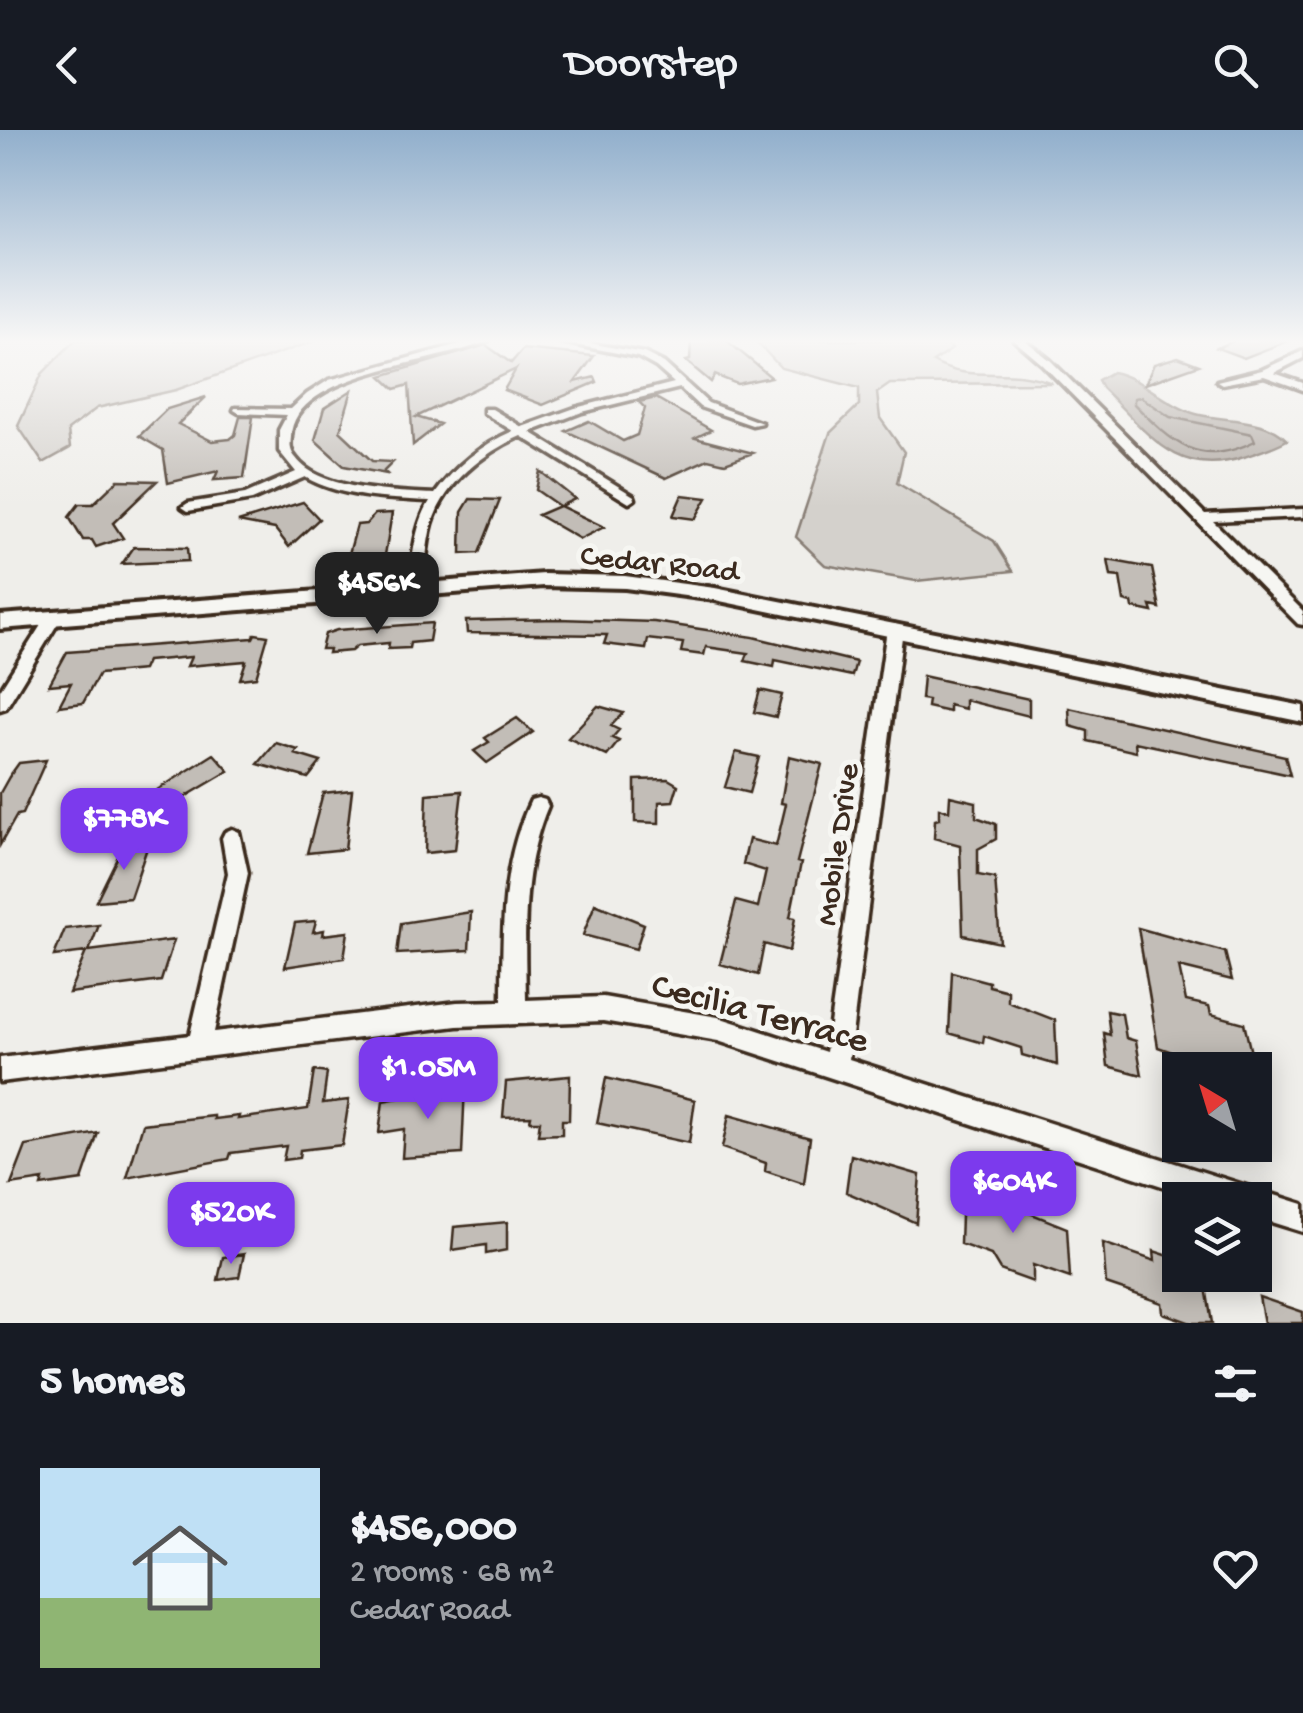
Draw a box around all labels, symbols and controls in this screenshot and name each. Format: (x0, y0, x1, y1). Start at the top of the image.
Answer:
icon: back (40, 38, 95, 93)
icon: search (1208, 38, 1263, 93)
text: Doorstep (565, 39, 738, 92)
street label: Cedar Road (578, 539, 743, 593)
pin: $456K (307, 552, 447, 637)
text: $456K (337, 565, 417, 603)
street label: Mobile Drive (810, 761, 870, 928)
pin: $778K (54, 788, 194, 873)
text: $778K (83, 801, 165, 839)
street label: Cecilia Terrace (646, 966, 873, 1066)
pin: $1.05M (347, 1037, 509, 1122)
text: $1.05M (381, 1050, 475, 1088)
north arrow (1162, 1052, 1272, 1162)
map controls (1162, 1052, 1272, 1292)
pin: $604K (943, 1151, 1083, 1236)
text: $604K (972, 1164, 1054, 1202)
pin: $520K (161, 1182, 301, 1267)
button: layers (1162, 1182, 1272, 1292)
text: $520K (190, 1195, 272, 1233)
icon: filters (1208, 1356, 1263, 1411)
text: 5 homes (40, 1359, 183, 1408)
text: $456,000 (350, 1506, 517, 1555)
icon: home (120, 1508, 240, 1628)
icon: heart (1208, 1541, 1263, 1596)
text: 2 rooms · 68 m² (350, 1555, 554, 1593)
text: Cedar Road (350, 1593, 509, 1631)

